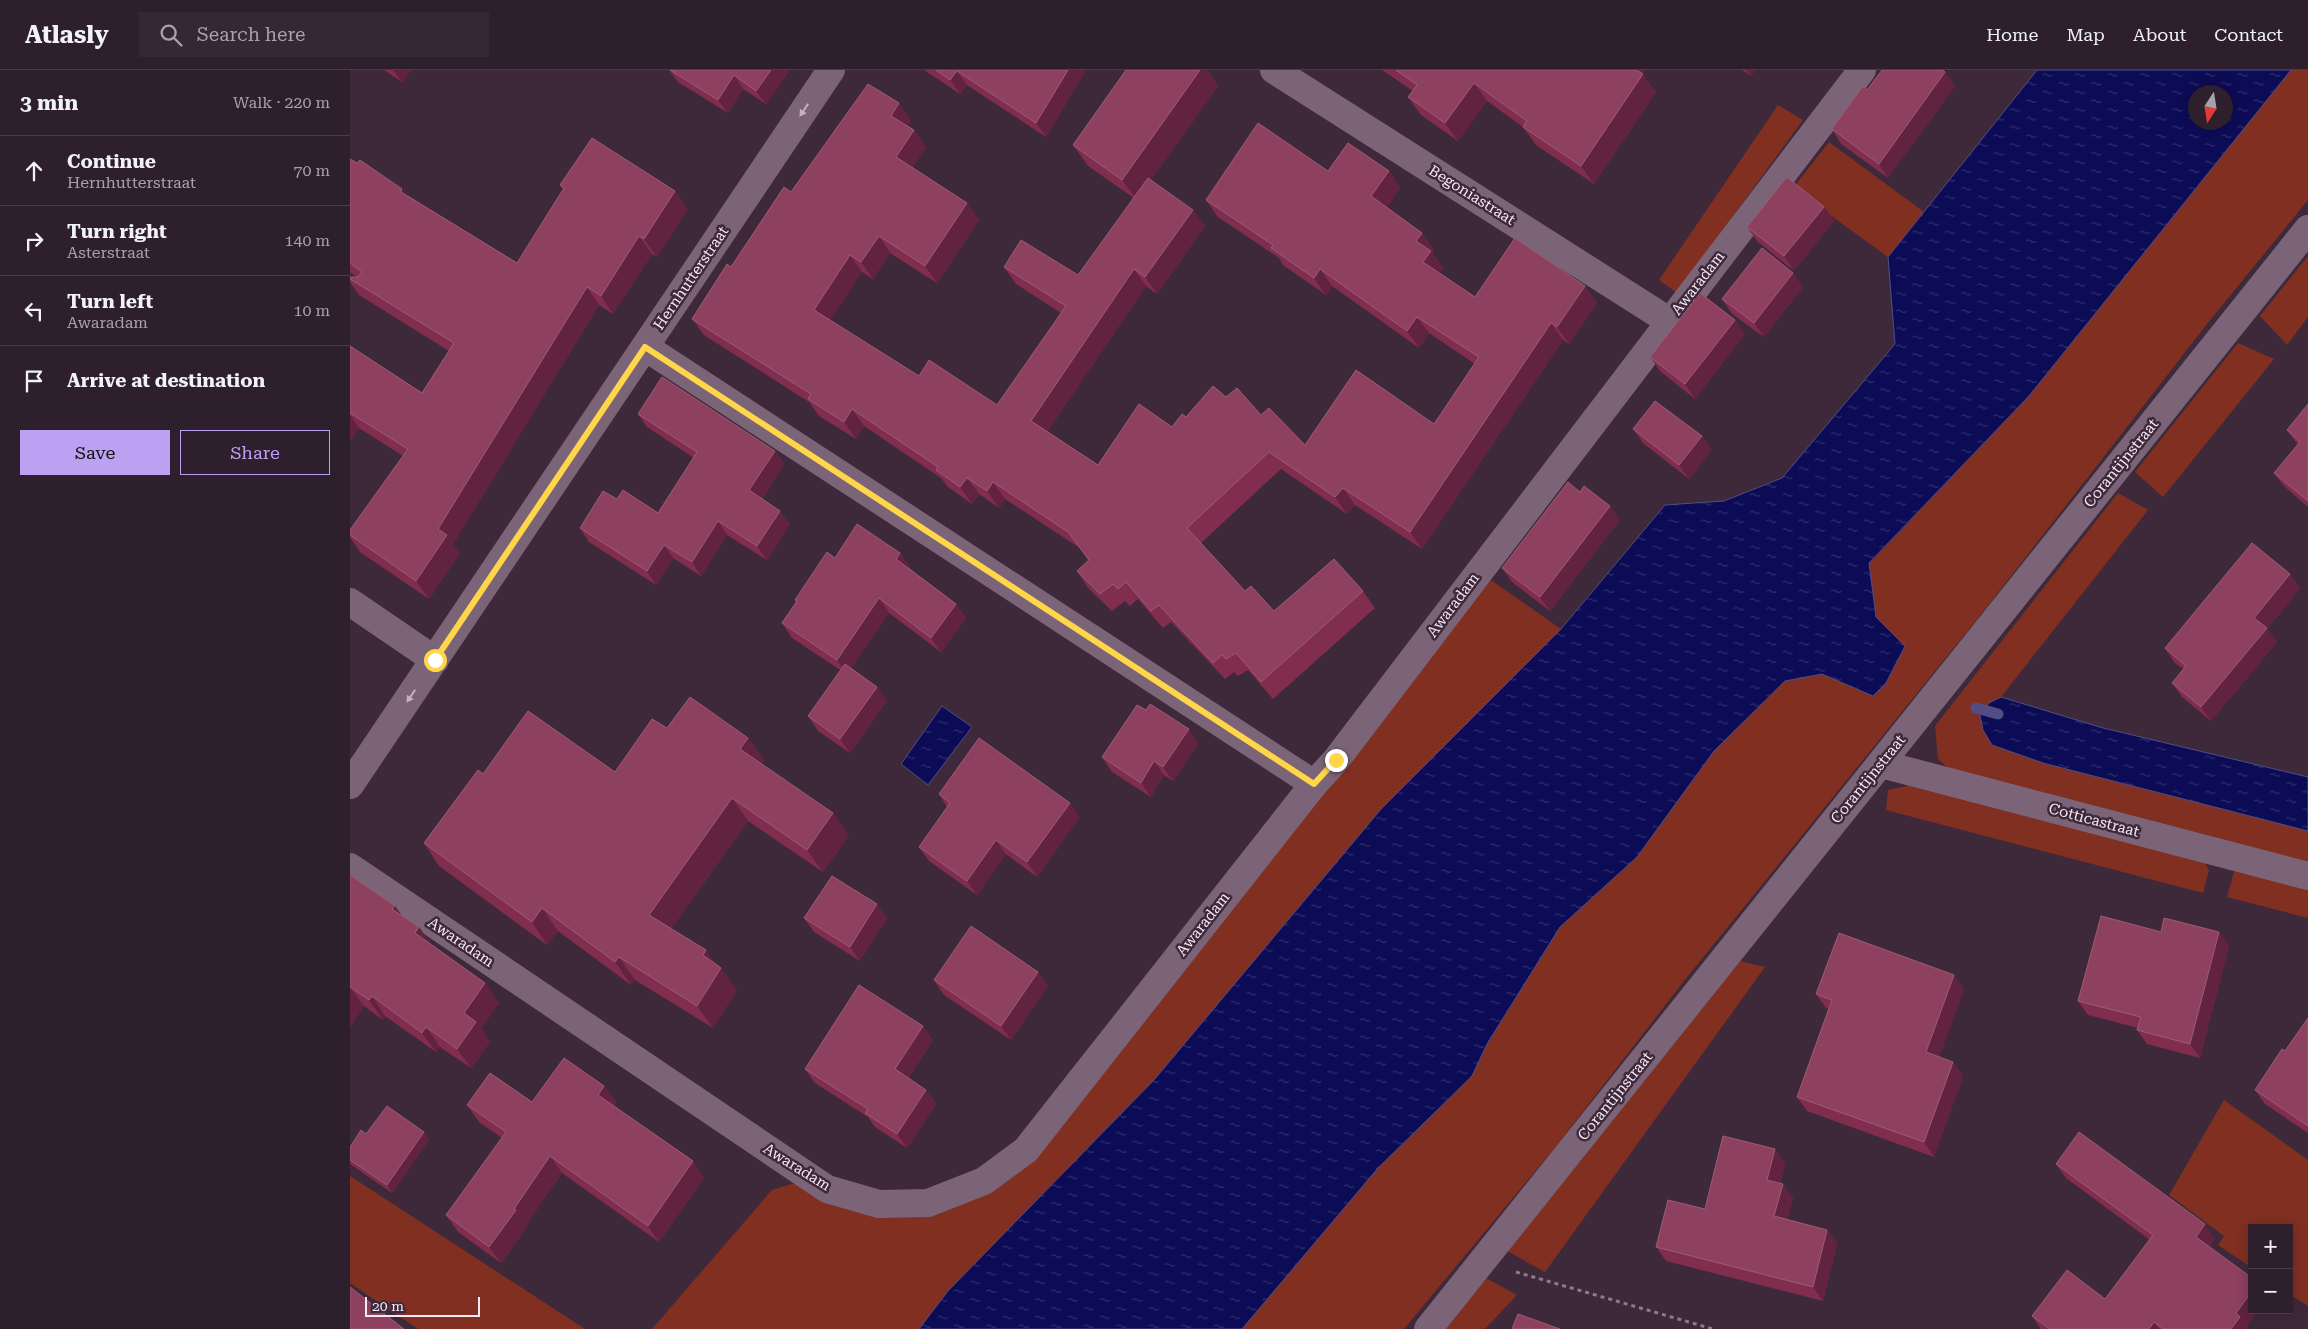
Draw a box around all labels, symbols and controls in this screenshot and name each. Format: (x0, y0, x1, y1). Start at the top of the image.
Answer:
search box (139, 12, 489, 57)
text: Atlasly (25, 21, 109, 49)
icon: search (157, 21, 185, 49)
text: Search here (197, 23, 306, 46)
text: Home (1986, 24, 2038, 45)
text: Map (2066, 24, 2105, 45)
text: About (2133, 24, 2186, 45)
text: Contact (2214, 24, 2283, 45)
north arrow (2188, 85, 2233, 130)
text: 3 min (20, 91, 78, 115)
text: Walk · 220 m (233, 93, 330, 112)
one-way arrow (799, 104, 808, 117)
text: Continue (67, 150, 156, 173)
icon: ahead (20, 157, 48, 185)
text: 70 m (293, 161, 330, 180)
street label: Begoniastraat (1425, 161, 1519, 229)
text: Hernhutterstraat (67, 173, 196, 192)
text: Turn right (67, 220, 167, 243)
street label: Hernhutterstraat (650, 222, 733, 333)
icon: right (20, 227, 48, 255)
text: 140 m (284, 231, 330, 250)
text: Asterstraat (67, 243, 150, 262)
street label: Awaradam (1668, 247, 1729, 318)
text: Turn left (67, 290, 153, 313)
icon: left (20, 297, 48, 325)
text: 10 m (293, 301, 330, 320)
text: Awaradam (67, 313, 148, 332)
icon: arrive (20, 367, 48, 395)
text: Arrive at destination (67, 369, 265, 392)
street label: Corantijnstraat (2080, 415, 2162, 511)
button: Save (20, 430, 170, 475)
button: Share (180, 430, 330, 475)
street label: Awaradam (1423, 569, 1483, 641)
route start (424, 649, 447, 672)
one-way arrow (406, 689, 416, 703)
street label: Corantijnstraat (1827, 731, 1909, 827)
route end (1325, 749, 1348, 772)
street label: Cotticastraat (2047, 799, 2142, 841)
street label: Awaradam (1173, 888, 1234, 959)
street label: Awaradam (425, 913, 498, 971)
street label: Corantijnstraat (1574, 1048, 1656, 1144)
street label: Awaradam (760, 1139, 834, 1195)
map controls (2248, 1224, 2293, 1314)
button: + (2248, 1224, 2293, 1269)
button: − (2248, 1269, 2293, 1314)
scale bar (365, 1294, 480, 1317)
text: 20 m (372, 1298, 404, 1314)

